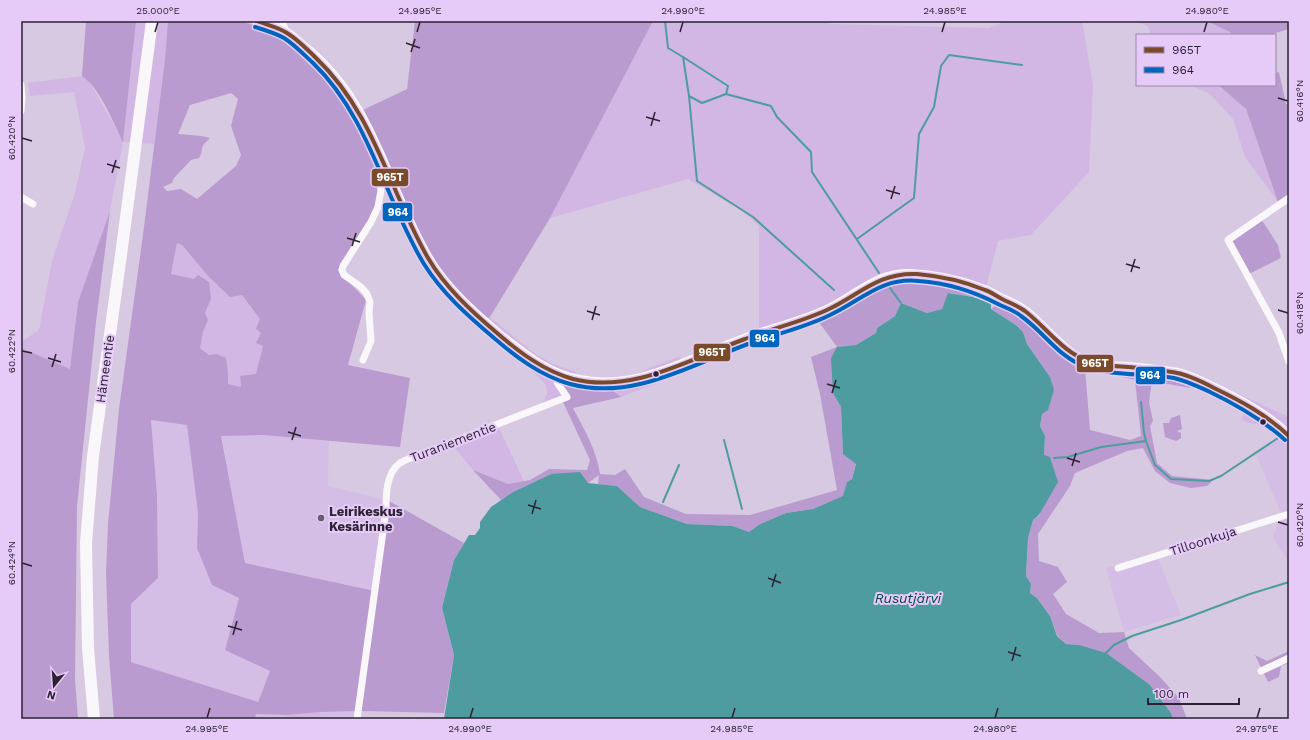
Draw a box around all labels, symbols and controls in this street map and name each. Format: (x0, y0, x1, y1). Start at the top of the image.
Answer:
text: 25.000°E (136, 5, 180, 16)
text: 24.995°E (398, 5, 442, 16)
text: 24.990°E (661, 5, 705, 16)
text: 24.985°E (923, 5, 967, 16)
text: 24.980°E (1185, 5, 1229, 16)
legend (1136, 34, 1276, 86)
text: 965T (1172, 43, 1201, 57)
text: 964 (1172, 63, 1194, 77)
text: 60.416°N (1294, 80, 1305, 122)
text: 60.420°N (6, 116, 17, 160)
line badge: 965T (371, 168, 409, 187)
text: 965T (376, 171, 404, 184)
line badge: 964 (382, 202, 413, 222)
text: 964 (388, 206, 408, 219)
text: 60.418°N (1294, 292, 1305, 334)
text: 60.422°N (6, 329, 17, 373)
line badge: 964 (749, 329, 780, 348)
text: 964 (755, 332, 775, 345)
street label: Hämeentie (93, 334, 117, 404)
line badge: 965T (693, 343, 731, 362)
text: 965T (698, 346, 726, 359)
line badge: 965T (1076, 354, 1114, 373)
text: 965T (1081, 357, 1109, 370)
line badge: 964 (1135, 366, 1166, 385)
unlabelled marker (651, 369, 661, 379)
text: 964 (1140, 369, 1160, 382)
unlabelled marker (1258, 417, 1268, 427)
street label: Turaniementie (408, 419, 498, 465)
text: 60.420°N (1294, 503, 1305, 547)
place label: Leirikeskus Kesärinne (329, 504, 403, 534)
marker: Leirikeskus Kesärinne (316, 513, 326, 523)
street label: Tilloonkuja (1168, 523, 1239, 559)
text: 60.424°N (6, 541, 17, 585)
water label: Rusutjärvi (875, 590, 942, 606)
north arrow (34, 666, 74, 706)
scale bar (1148, 680, 1239, 706)
text: 100 m (1154, 687, 1189, 701)
text: N (45, 688, 57, 702)
text: 24.995°E (185, 723, 229, 734)
text: 24.990°E (448, 723, 492, 734)
text: 24.985°E (710, 723, 754, 734)
text: 24.980°E (973, 723, 1017, 734)
text: 24.975°E (1236, 723, 1278, 734)

